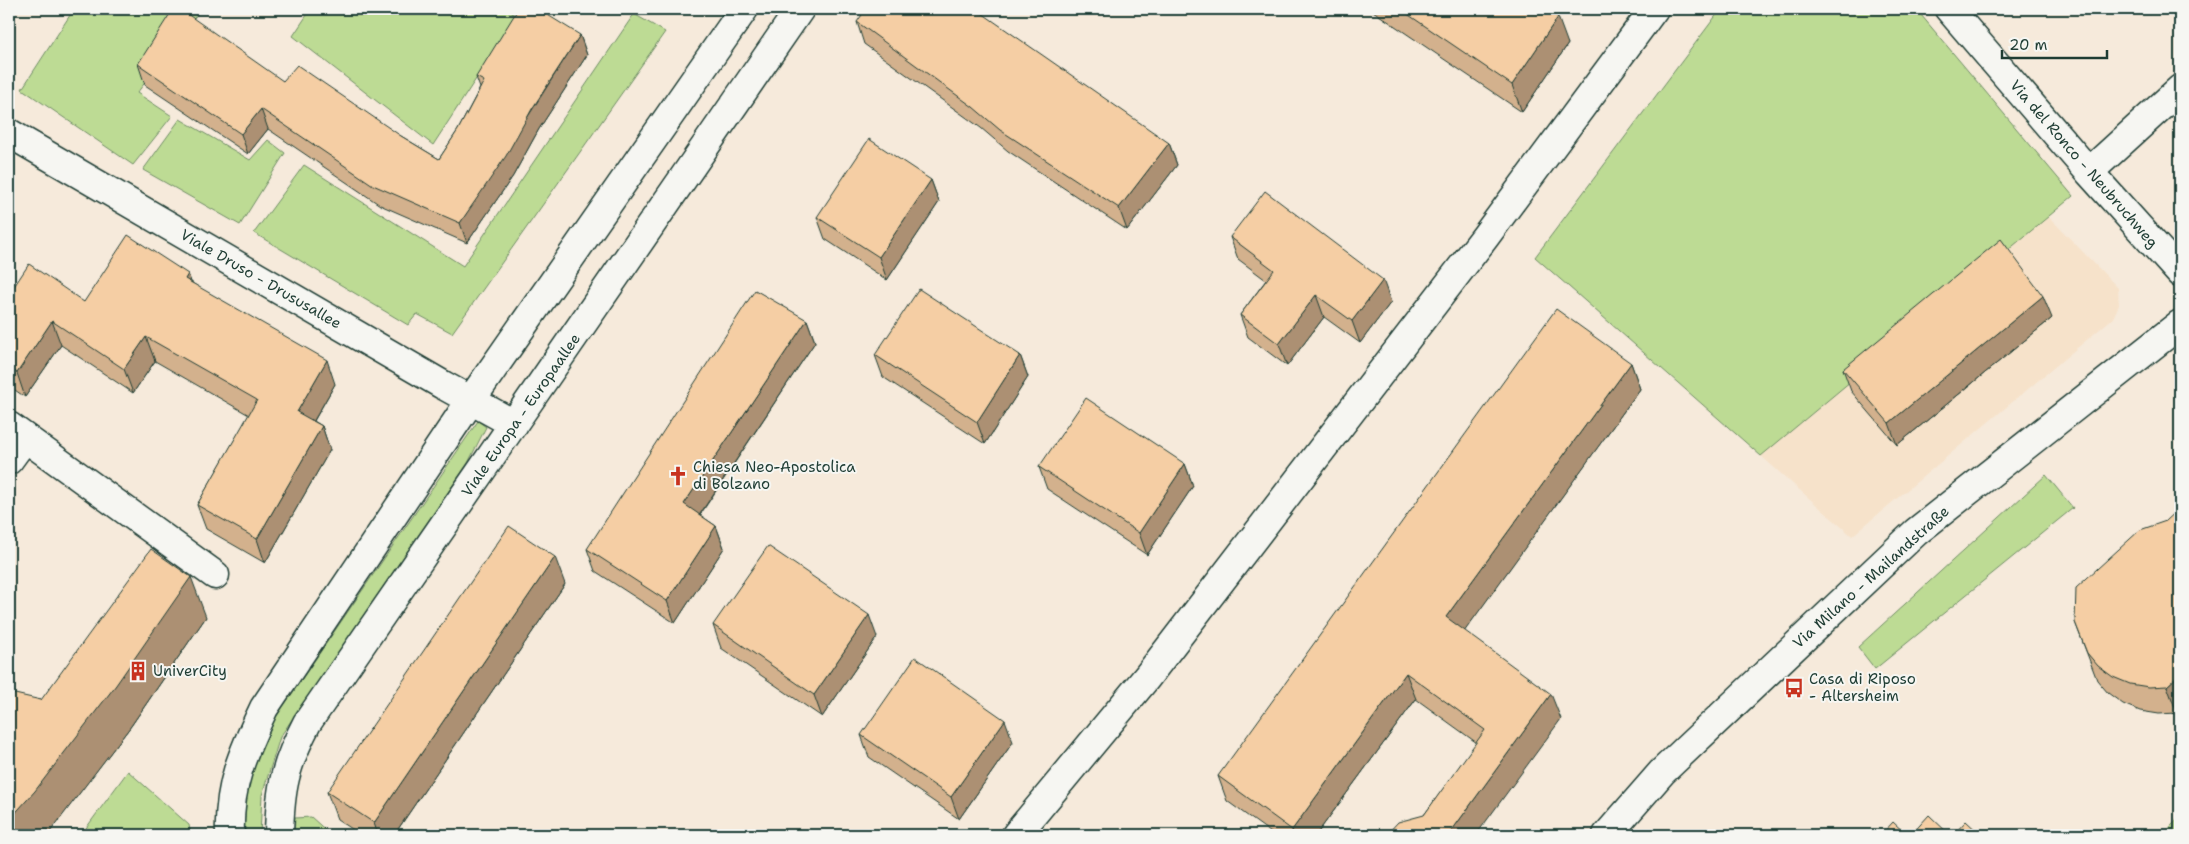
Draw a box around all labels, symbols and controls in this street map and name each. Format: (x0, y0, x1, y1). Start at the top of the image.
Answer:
scale bar (2002, 28, 2106, 60)
text: 20 m (2009, 35, 2048, 55)
street label: Via del Ronco - Neubruchweg (2005, 76, 2163, 252)
street label: Viale Druso - Drususallee (177, 225, 345, 333)
street label: Viale Europa - Europaallee (457, 329, 585, 501)
place label: Chiesa Neo-Apostolica di Bolzano (693, 457, 856, 494)
church icon: Chiesa Neo-Apostolica di Bolzano (667, 465, 689, 487)
street label: Via Milano - Mailandstraße (1789, 501, 1953, 653)
building icon: UniverCity (127, 660, 149, 682)
place label: UniverCity (153, 661, 227, 681)
place label: Casa di Riposo - Altersheim (1809, 669, 1916, 706)
bus stop icon: Casa di Riposo - Altersheim (1783, 677, 1805, 699)

